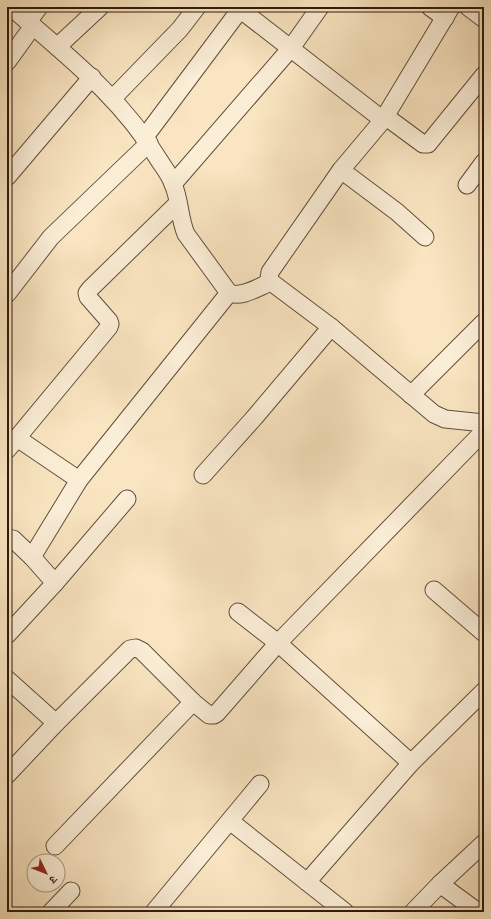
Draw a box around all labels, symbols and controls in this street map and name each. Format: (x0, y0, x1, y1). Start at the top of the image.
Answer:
north arrow (26, 853, 66, 893)
text: उ (45, 872, 60, 887)

